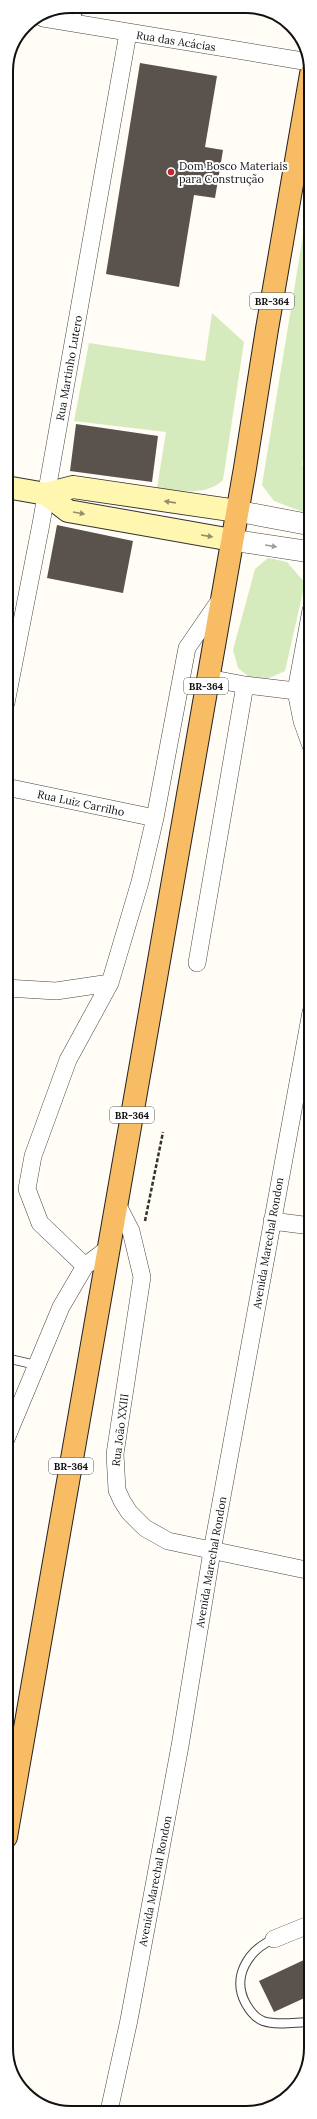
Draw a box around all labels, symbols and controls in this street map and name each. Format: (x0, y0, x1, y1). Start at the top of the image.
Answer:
street label: Rua das Acácias (135, 28, 217, 54)
place label: Dom Bosco Materiais para Construção (179, 159, 287, 186)
marker: Dom Bosco Materiais para Construção (166, 167, 176, 177)
road number: BR-364 (250, 293, 294, 309)
street label: Rua Martinho Lutero (53, 314, 85, 422)
one-way arrow (164, 499, 177, 505)
one-way arrow (73, 510, 85, 516)
one-way arrow (201, 533, 213, 539)
one-way arrow (265, 543, 277, 549)
road number: BR-364 (184, 678, 228, 694)
street label: Rua Luiz Carrilho (36, 787, 126, 819)
road number: BR-364 (110, 1107, 154, 1123)
street label: Avenida Marechal Rondon (249, 1176, 287, 1311)
street label: Rua João XXIII (109, 1392, 131, 1467)
road number: BR-364 (49, 1458, 93, 1474)
street label: Avenida Marechal Rondon (192, 1495, 230, 1630)
street label: Avenida Marechal Rondon (135, 1814, 175, 1949)

